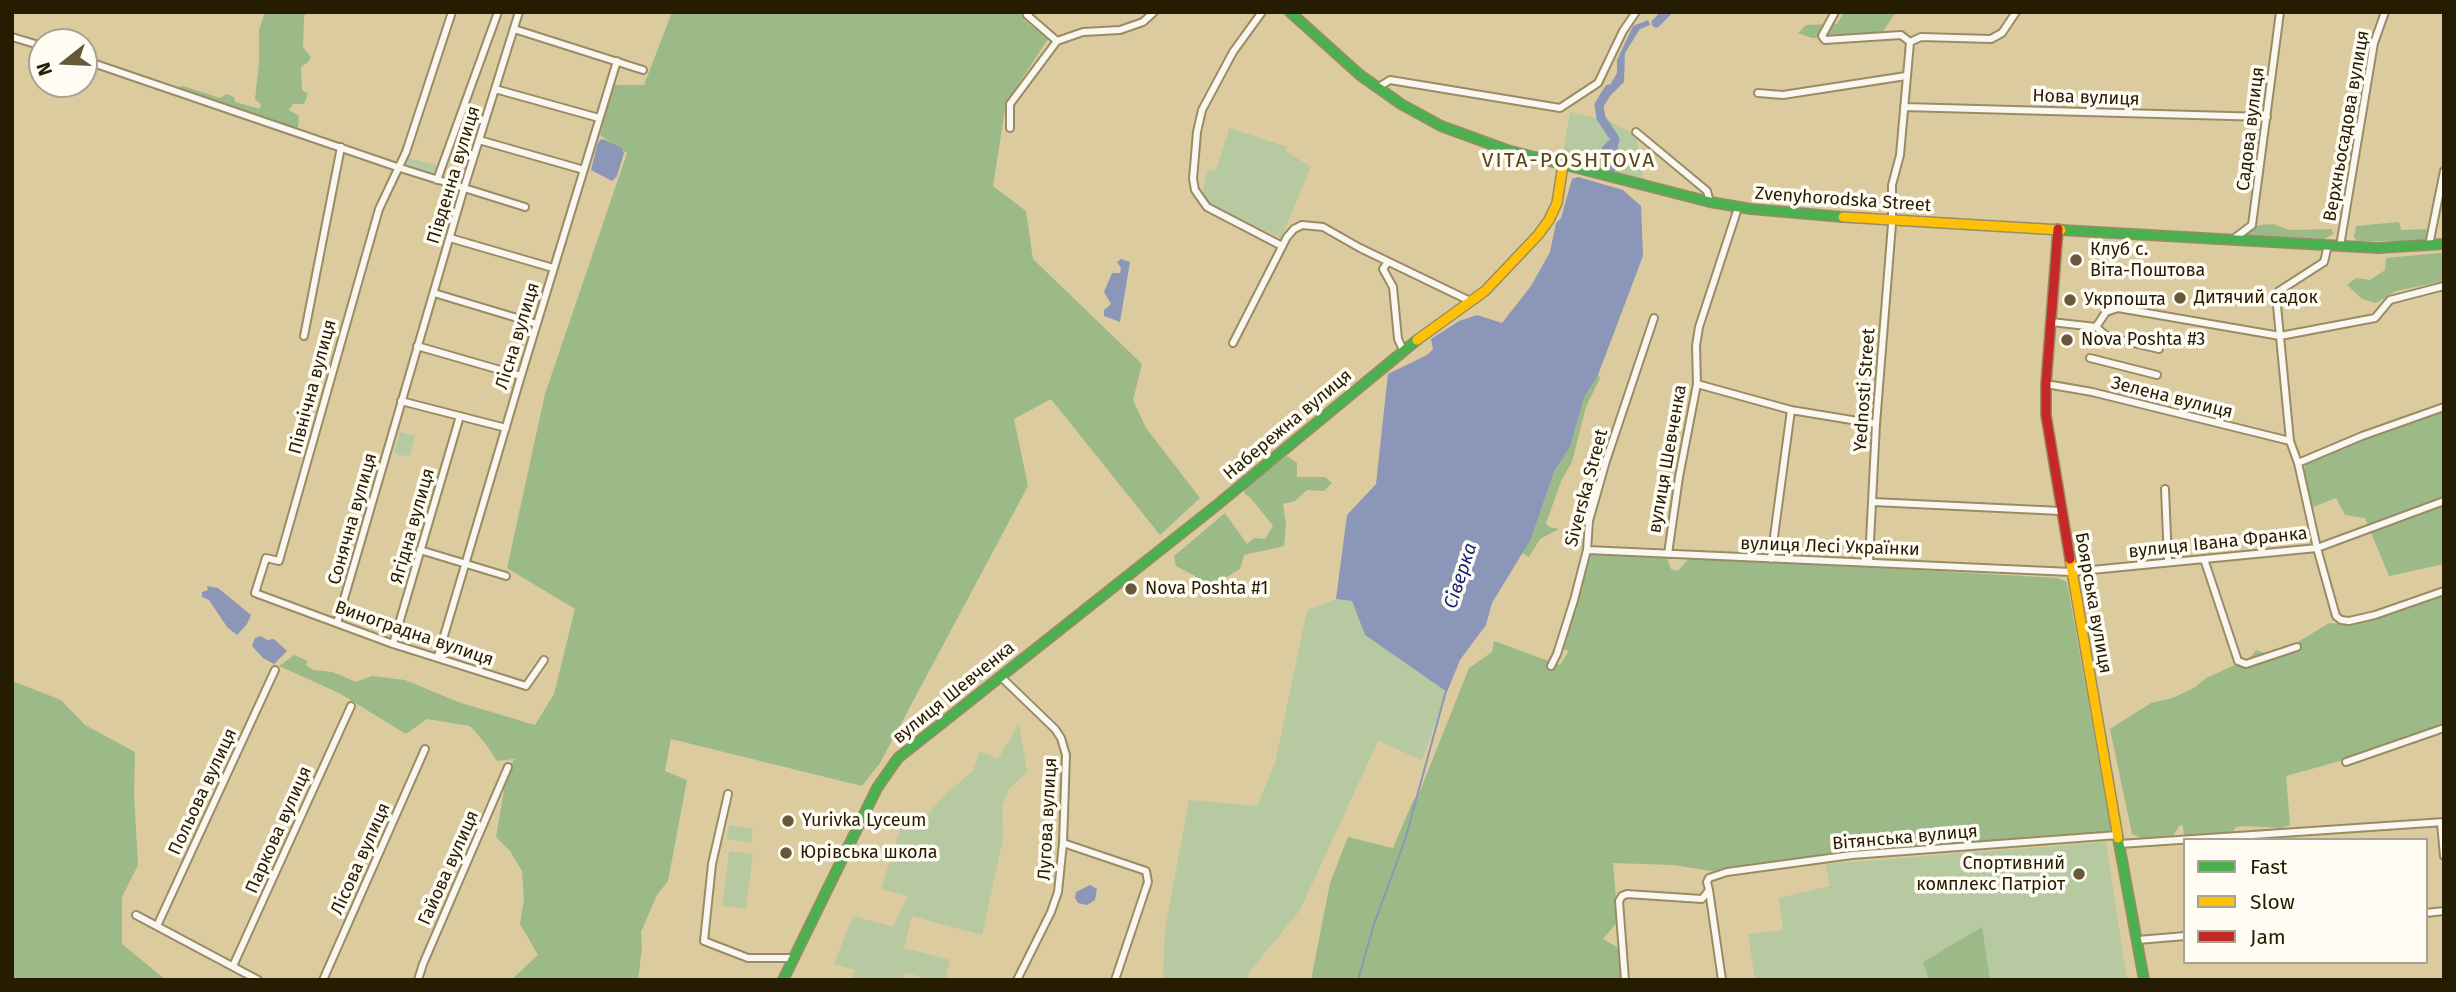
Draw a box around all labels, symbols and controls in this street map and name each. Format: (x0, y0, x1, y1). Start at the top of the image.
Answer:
north arrow (28, 28, 98, 98)
street label: Верхньосадова вулиця (2320, 29, 2374, 223)
text: N (32, 59, 57, 79)
street label: Садова вулиця (2233, 66, 2269, 192)
street label: Нова вулиця (2032, 85, 2140, 111)
street label: Південна вулиця (423, 103, 485, 247)
district label: VITA-POSHTOVA (1483, 148, 1655, 174)
street label: Zvenyhorodska Street (1754, 183, 1932, 217)
place label: Клуб с. Віта-Поштова (2090, 239, 2205, 282)
marker: Клуб с. Віта-Поштова (2068, 252, 2084, 268)
street label: Лісна вулиця (491, 280, 545, 392)
place label: Дитячий садок (2194, 287, 2318, 309)
place label: Укрпошта (2084, 289, 2166, 311)
marker: Дитячий садок (2172, 290, 2188, 306)
marker: Укрпошта (2062, 292, 2078, 308)
street label: Північна вулиця (285, 317, 341, 457)
street label: Yednosti Street (1850, 327, 1880, 453)
place label: Nova Poshta #3 (2081, 329, 2205, 351)
marker: Nova Poshta #3 (2059, 332, 2075, 348)
street label: Набережна вулиця (1219, 365, 1357, 485)
street label: Зелена вулиця (2109, 372, 2235, 424)
street label: вулиця Шевченка (1644, 383, 1692, 535)
street label: Siverska Street (1561, 427, 1613, 549)
street label: Сонячна вулиця (324, 451, 382, 587)
street label: Ягідна вулиця (386, 466, 440, 586)
street label: вулиця Івана Франка (2127, 523, 2309, 563)
street label: Боярська вулиця (2070, 531, 2116, 675)
street label: вулиця Лесі Українки (1740, 533, 1920, 561)
water label: Сіверка (1440, 540, 1482, 612)
place label: Nova Poshta #1 (1145, 578, 1268, 600)
marker: Nova Poshta #1 (1123, 581, 1139, 597)
street label: Виноградна вулиця (332, 597, 496, 671)
street label: вулиця Шевченка (889, 637, 1019, 749)
street label: Польова вулиця (164, 725, 242, 859)
street label: Лугова вулиця (1034, 757, 1062, 881)
street label: Паркова вулиця (241, 763, 317, 897)
street label: Лісова вулиця (327, 800, 395, 918)
street label: Гайова вулиця (414, 807, 484, 929)
place label: Yurivka Lyceum (802, 810, 926, 832)
marker: Yurivka Lyceum (780, 813, 796, 829)
street label: Вітянська вулиця (1831, 821, 1979, 855)
legend (2183, 838, 2428, 964)
place label: Юрівська школа (800, 842, 938, 864)
marker: Юрівська школа (778, 845, 794, 861)
place label: Спортивний комплекс Патріот (1916, 853, 2065, 896)
text: Fast (2250, 854, 2288, 880)
marker: Спортивний комплекс Патріот (2071, 866, 2087, 882)
text: Slow (2250, 889, 2295, 915)
text: Jam (2250, 924, 2286, 950)

